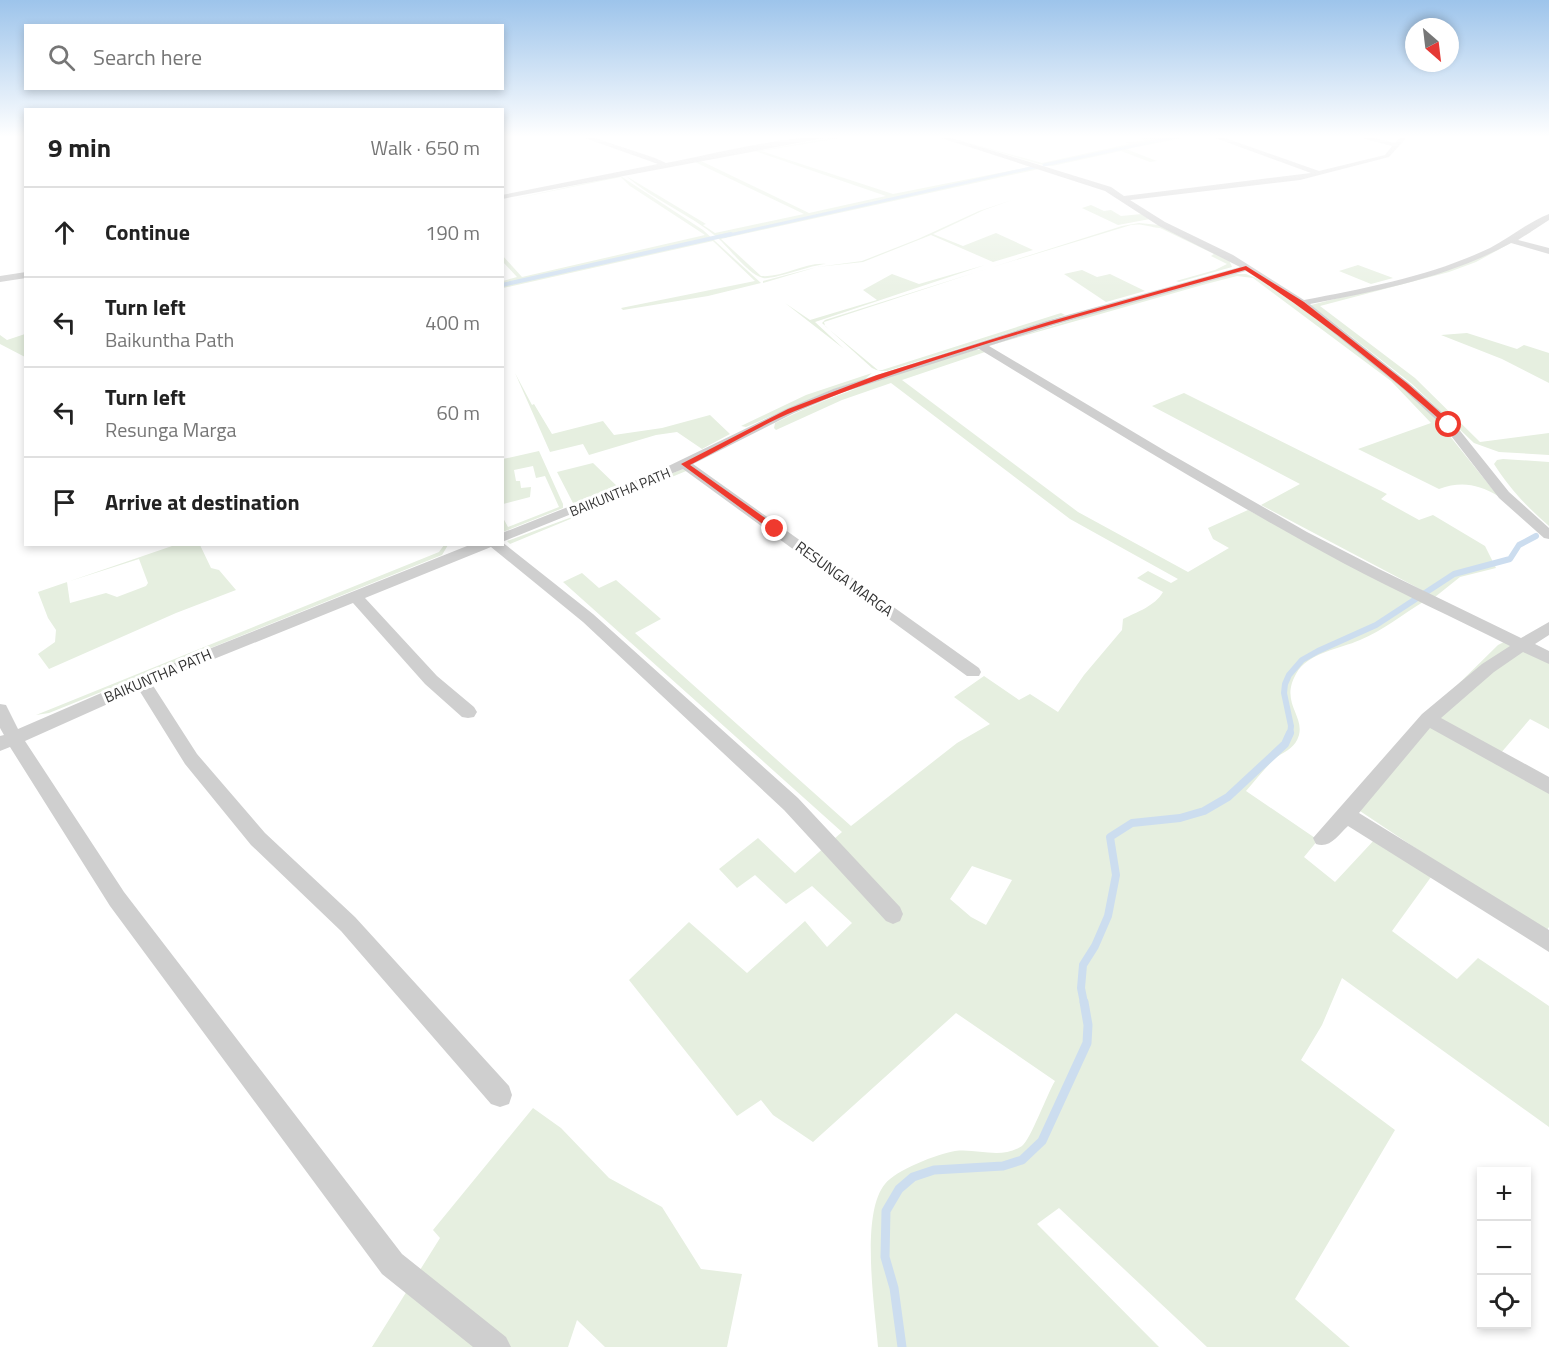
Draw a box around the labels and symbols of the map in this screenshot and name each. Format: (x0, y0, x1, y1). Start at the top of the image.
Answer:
north arrow (1405, 18, 1459, 72)
route start (1435, 411, 1461, 437)
street label: BAIKUNTHA PATH (566, 462, 674, 521)
route end (761, 515, 787, 541)
street label: RESUNGA MARGA (791, 535, 898, 622)
street label: BAIKUNTHA PATH (100, 642, 215, 709)

